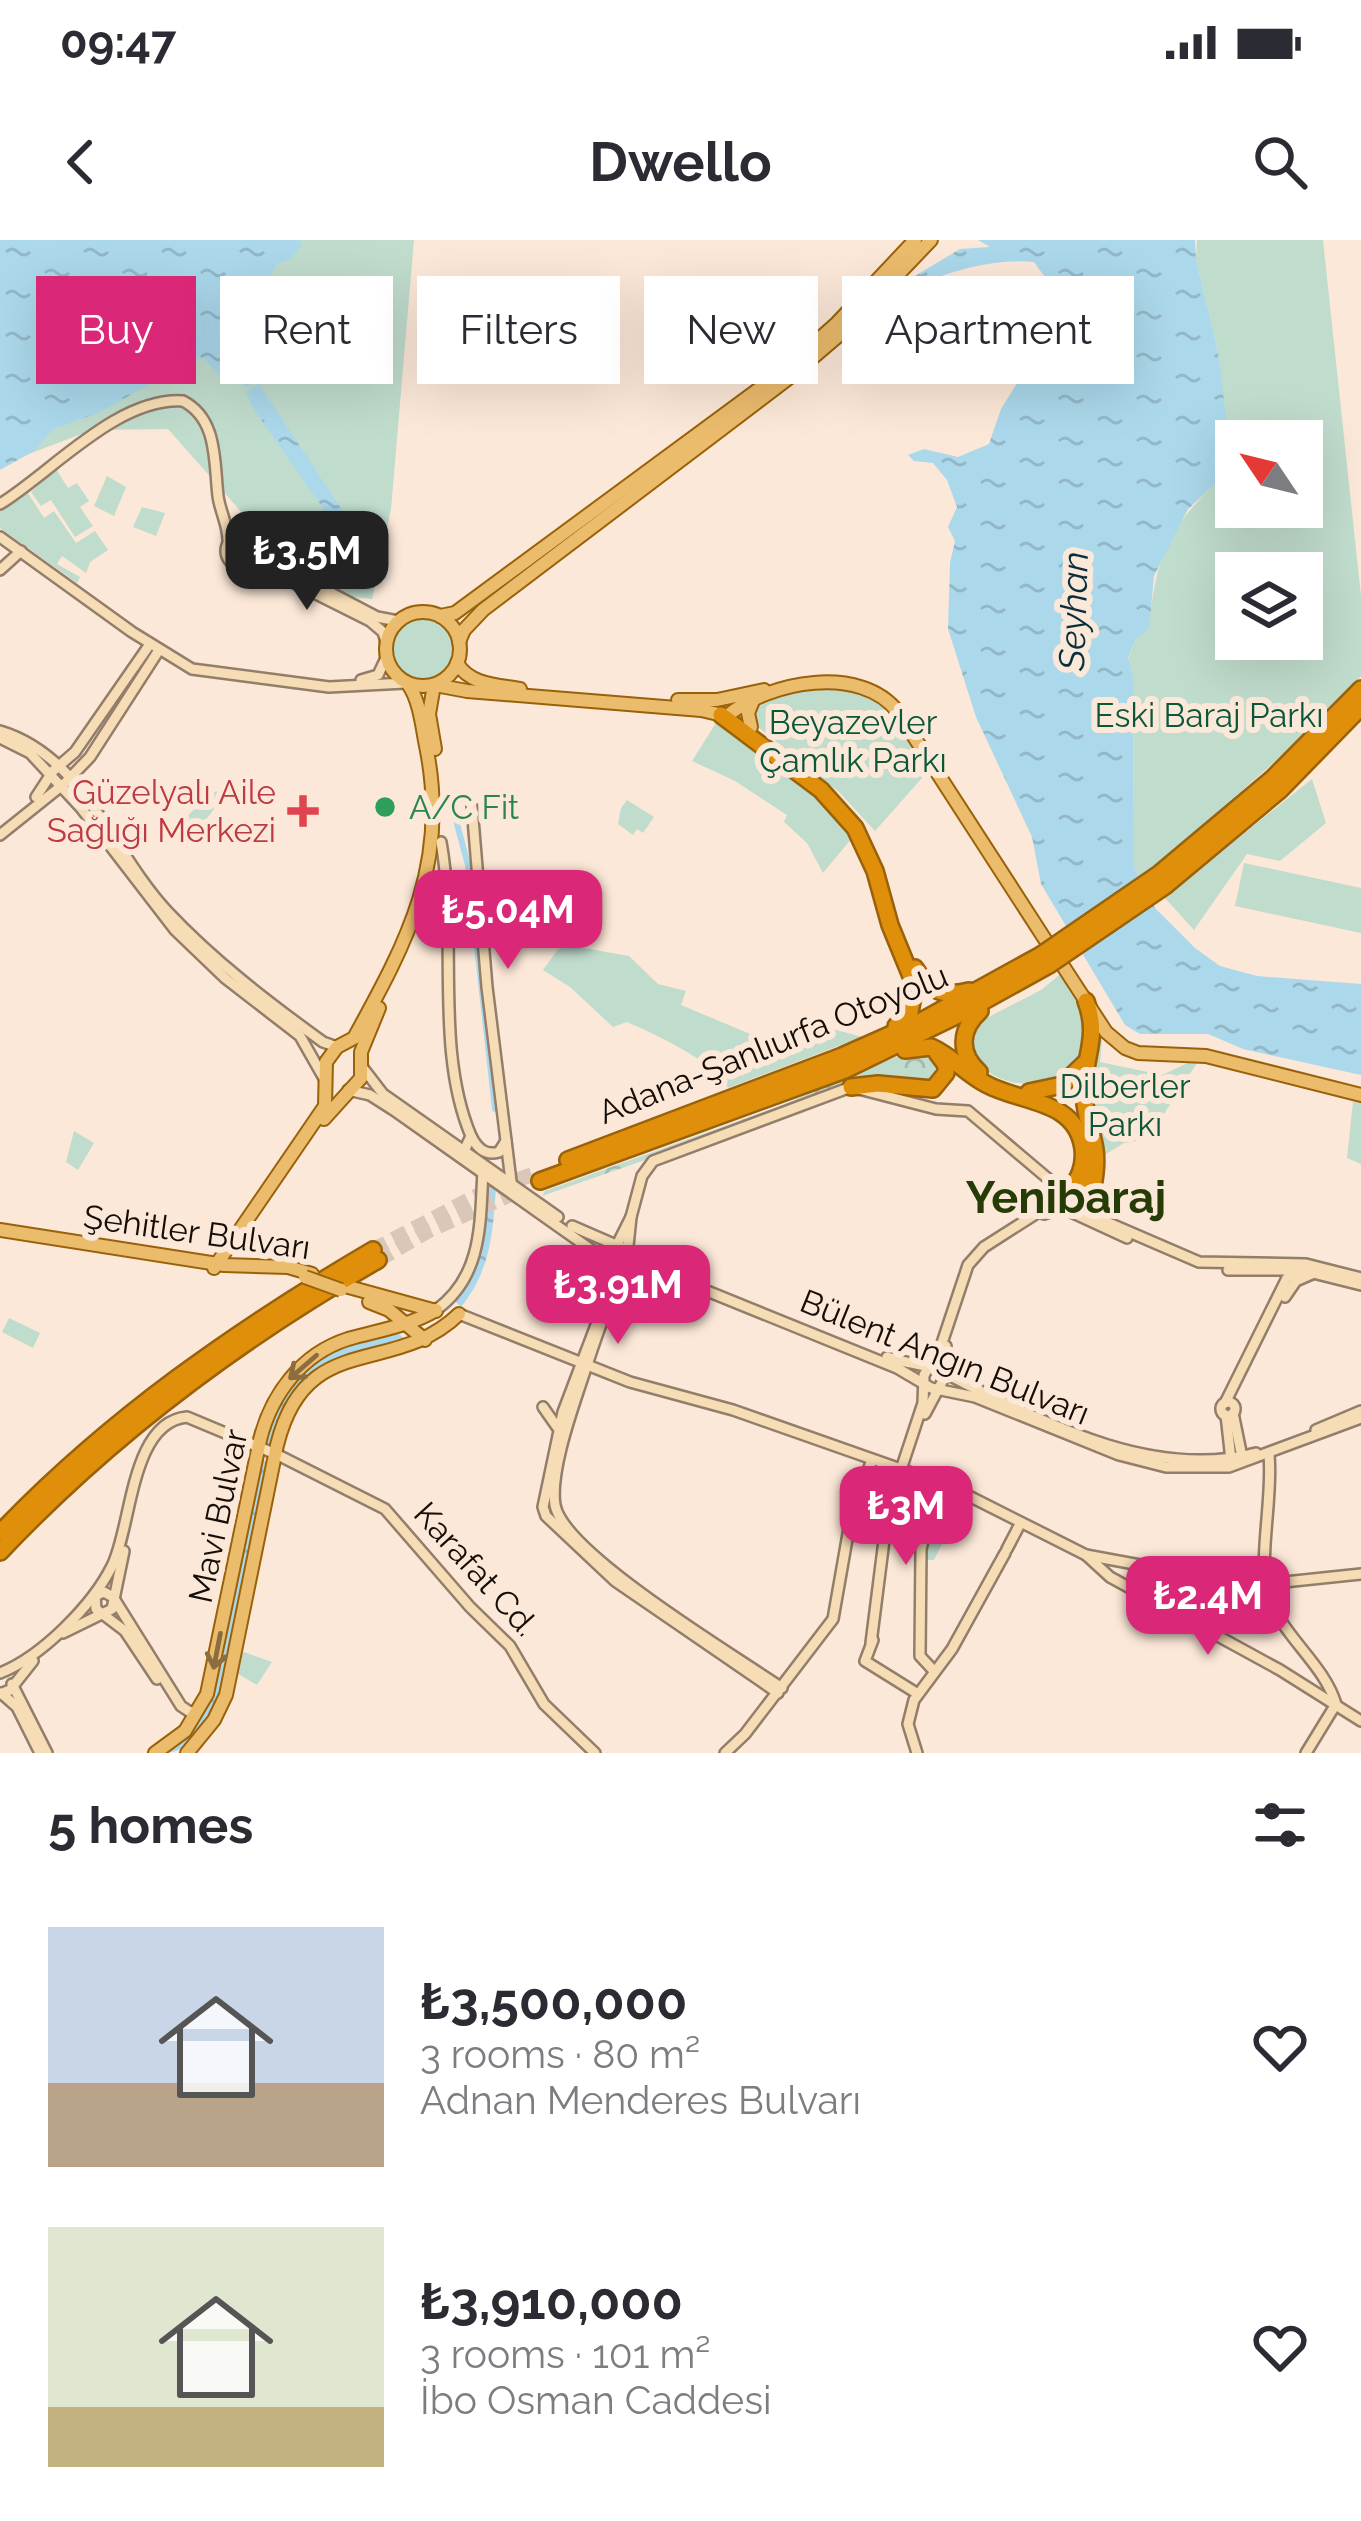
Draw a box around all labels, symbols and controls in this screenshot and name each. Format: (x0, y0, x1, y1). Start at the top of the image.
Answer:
text: 09:47 (60, 16, 176, 69)
icon: back (48, 129, 114, 195)
icon: search (1247, 129, 1313, 195)
text: Dwello (589, 130, 772, 194)
chip: Buy (36, 276, 196, 384)
chip: Rent (220, 276, 393, 384)
chip: Filters (417, 276, 620, 384)
chip: New (644, 276, 818, 384)
chip: Apartment (842, 276, 1134, 384)
north arrow (1215, 420, 1323, 528)
map controls (1215, 420, 1323, 660)
pin: ₺3.5M (223, 511, 391, 613)
text: ₺3.5M (252, 527, 362, 573)
water label: Seyhan (1050, 551, 1096, 672)
button: layers (1215, 552, 1323, 660)
park label: Eski Baraj Parkı (1095, 696, 1323, 735)
park label: Beyazevler Çamlık Parkı (759, 703, 947, 780)
place label: Güzelyalı Aile Sağlığı Merkezi (47, 773, 276, 850)
place label: A/C Fit (409, 788, 519, 827)
marker: A/C Fit (372, 794, 398, 820)
marker: Güzelyalı Aile Sağlığı Merkezi (287, 795, 319, 827)
pin: ₺5.04M (410, 870, 606, 972)
text: ₺5.04M (441, 886, 575, 932)
street label: Adana-Şanlıurfa Otoyolu (593, 956, 953, 1132)
park label: Dilberler Parkı (1059, 1067, 1191, 1144)
district label: Yenibaraj (966, 1171, 1166, 1224)
street label: Şehitler Bulvarı (81, 1197, 313, 1267)
pin: ₺3.91M (520, 1245, 716, 1347)
text: ₺3.91M (553, 1261, 683, 1307)
street label: Bülent Angın Bulvarı (795, 1281, 1095, 1433)
one-way arrow (288, 1353, 319, 1381)
street label: Mavi Bulvar (181, 1425, 255, 1606)
pin: ₺3M (848, 1466, 964, 1568)
text: ₺3M (867, 1482, 945, 1528)
street label: Karafat Cd. (406, 1494, 546, 1644)
pin: ₺2.4M (1124, 1556, 1292, 1658)
text: ₺2.4M (1153, 1572, 1263, 1618)
one-way arrow (205, 1631, 228, 1669)
icon: filters (1247, 1792, 1313, 1858)
text: 5 homes (48, 1795, 253, 1855)
text: ₺3,500,000 (420, 1971, 687, 2031)
icon: home (144, 1975, 288, 2119)
icon: heart (1247, 2014, 1313, 2080)
text: 3 rooms · 80 m² (420, 2031, 700, 2077)
text: Adnan Menderes Bulvarı (420, 2077, 861, 2123)
text: ₺3,910,000 (420, 2271, 683, 2331)
icon: home (144, 2275, 288, 2419)
icon: heart (1247, 2314, 1313, 2380)
text: 3 rooms · 101 m² (420, 2331, 710, 2377)
text: İbo Osman Caddesi (420, 2377, 772, 2423)

